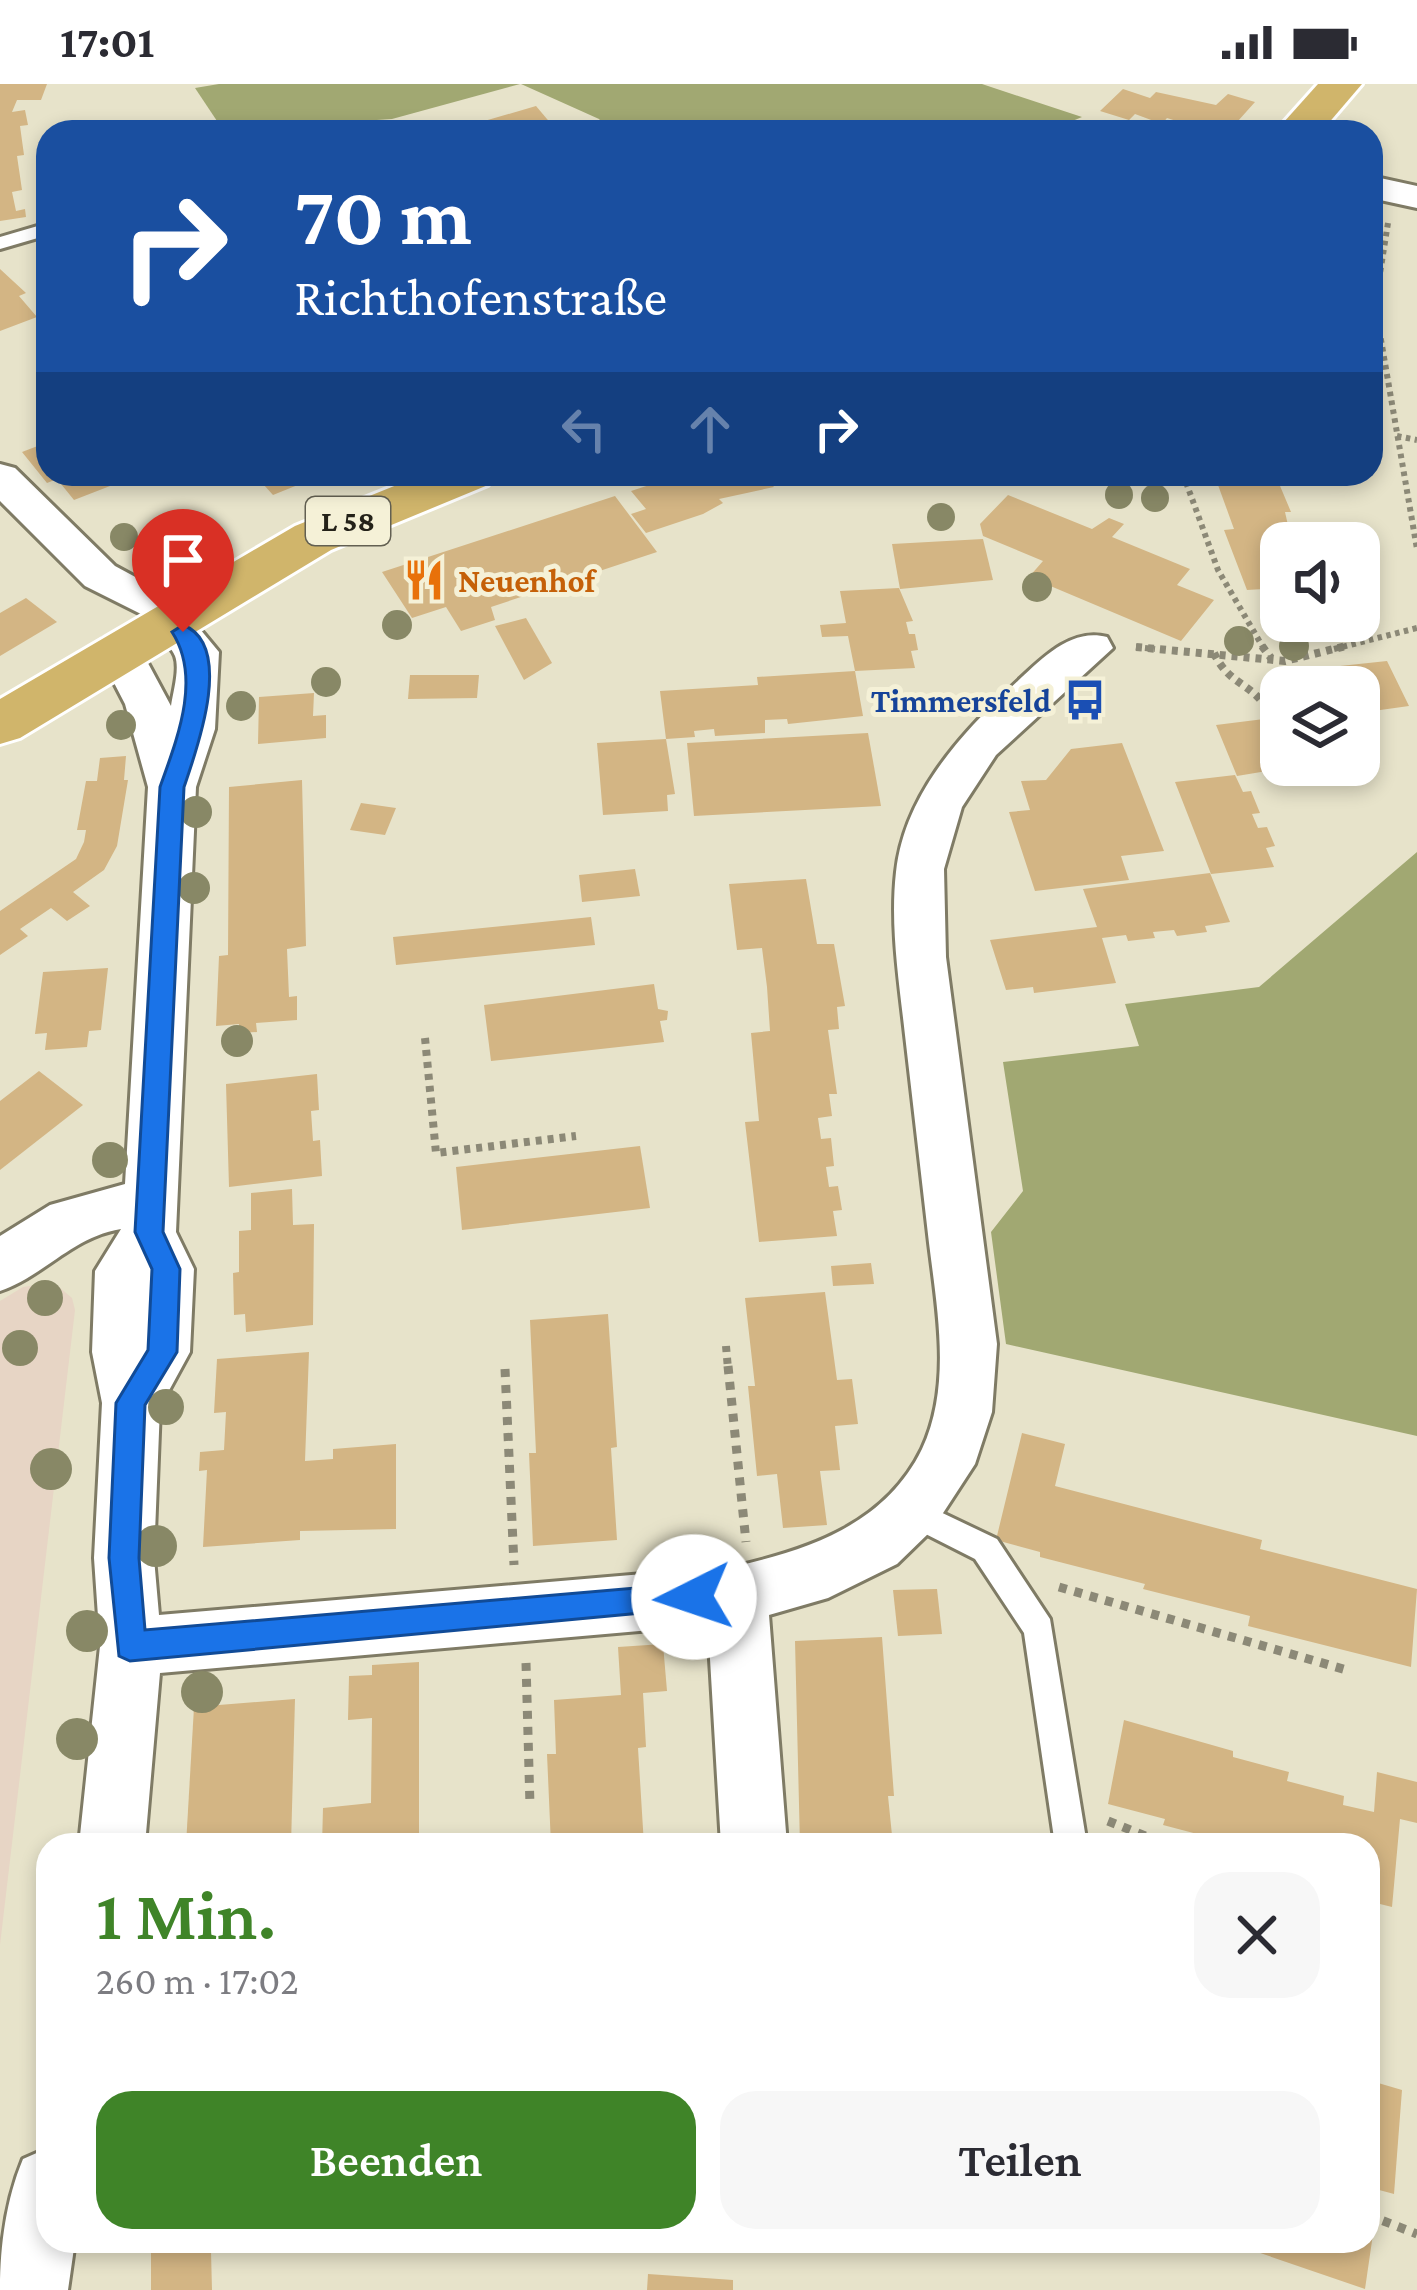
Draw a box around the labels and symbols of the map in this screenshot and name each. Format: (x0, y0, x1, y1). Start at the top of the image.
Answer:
road number: L 58 (306, 497, 390, 545)
pin (132, 509, 234, 632)
restaurant icon: Neuenhof (401, 557, 447, 603)
place label: Neuenhof (458, 562, 598, 599)
bus stop icon: Timmersfeld (1062, 677, 1108, 723)
place label: Timmersfeld (871, 682, 1051, 719)
position arrow (631, 1534, 757, 1660)

